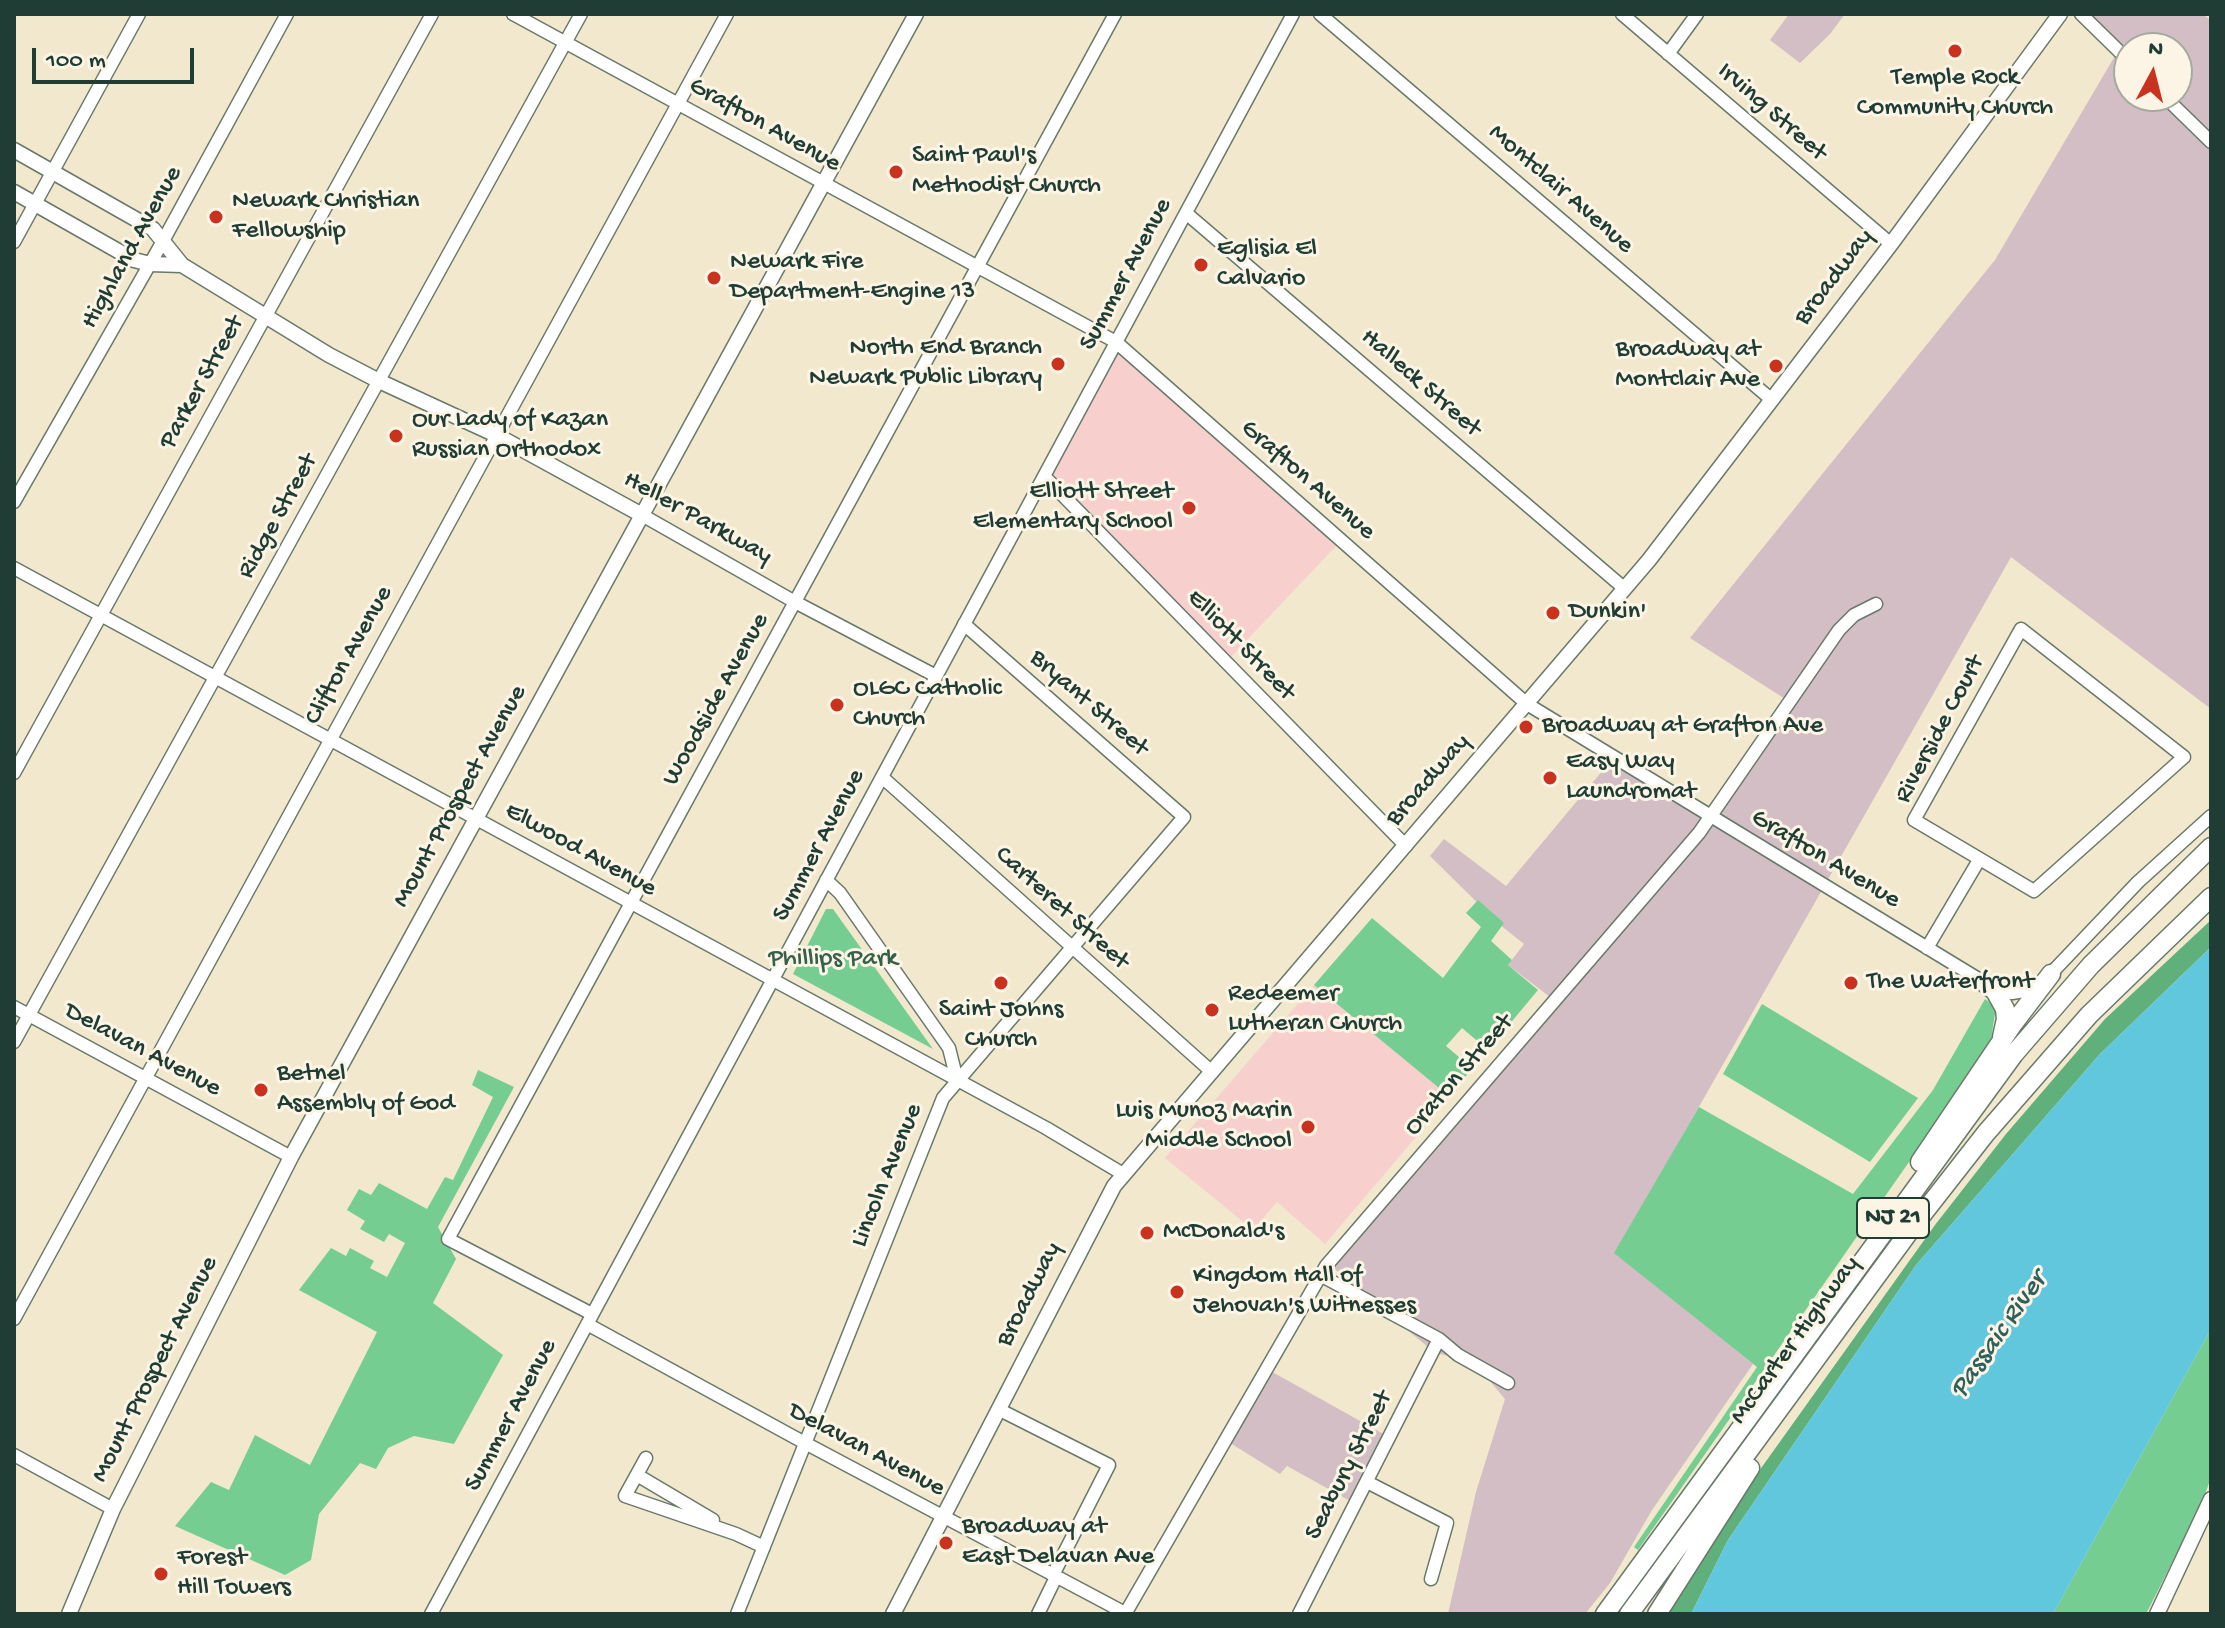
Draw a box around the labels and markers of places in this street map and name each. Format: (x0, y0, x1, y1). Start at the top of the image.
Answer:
marker: Temple Rock Community Church (1946, 42, 1964, 60)
place label: Temple Rock Community Church (1857, 63, 2053, 124)
place label: Saint Paul's Methodist Church (912, 141, 1101, 202)
marker: Saint Paul's Methodist Church (887, 163, 905, 181)
place label: Newark Christian Fellowship (232, 186, 419, 248)
marker: Newark Christian Fellowship (207, 208, 225, 226)
place label: Eglisia El Calvario (1217, 234, 1317, 296)
place label: Newark Fire Department-Engine 13 (730, 247, 975, 308)
marker: Eglisia El Calvario (1192, 256, 1210, 274)
marker: Newark Fire Department-Engine 13 (705, 269, 723, 287)
place label: North End Branch Newark Public Library (809, 333, 1042, 394)
place label: Broadway at Montclair Ave (1615, 335, 1760, 396)
marker: North End Branch Newark Public Library (1049, 355, 1067, 373)
marker: Broadway at Montclair Ave (1767, 357, 1785, 375)
place label: Our Lady of Kazan Russian Orthodox (412, 405, 608, 466)
marker: Our Lady of Kazan Russian Orthodox (387, 427, 405, 445)
place label: Elliott Street Elementary School (973, 477, 1173, 538)
marker: Elliott Street Elementary School (1180, 499, 1198, 517)
place label: Dunkin' (1569, 597, 1647, 629)
marker: Dunkin' (1544, 604, 1562, 622)
place label: OLGC Catholic Church (853, 674, 1002, 736)
marker: OLGC Catholic Church (828, 696, 846, 714)
place label: Broadway at Grafton Ave (1542, 711, 1823, 743)
marker: Broadway at Grafton Ave (1517, 718, 1535, 736)
place label: Easy Way Laundromat (1566, 747, 1696, 808)
marker: Easy Way Laundromat (1541, 769, 1559, 787)
place label: The Waterfront (1867, 967, 2034, 999)
marker: Saint Johns Church (992, 974, 1010, 992)
marker: The Waterfront (1842, 974, 1860, 992)
place label: Redeemer Lutheran Church (1228, 979, 1402, 1040)
place label: Saint Johns Church (939, 995, 1063, 1056)
marker: Redeemer Lutheran Church (1203, 1001, 1221, 1019)
place label: Betnel Assembly of God (277, 1059, 455, 1120)
marker: Betnel Assembly of God (252, 1081, 270, 1099)
place label: Luis Munoz Marin Middle School (1116, 1096, 1292, 1158)
marker: Luis Munoz Marin Middle School (1299, 1118, 1317, 1136)
place label: McDonald's (1163, 1217, 1284, 1249)
marker: McDonald's (1138, 1224, 1156, 1242)
place label: Kingdom Hall of Jehovah's Witnesses (1193, 1261, 1416, 1322)
marker: Kingdom Hall of Jehovah's Witnesses (1168, 1283, 1186, 1301)
place label: Broadway at East Delavan Ave (962, 1512, 1154, 1574)
marker: Broadway at East Delavan Ave (937, 1534, 955, 1552)
place label: Forest Hill Towers (177, 1543, 291, 1604)
marker: Forest Hill Towers (152, 1565, 170, 1583)

